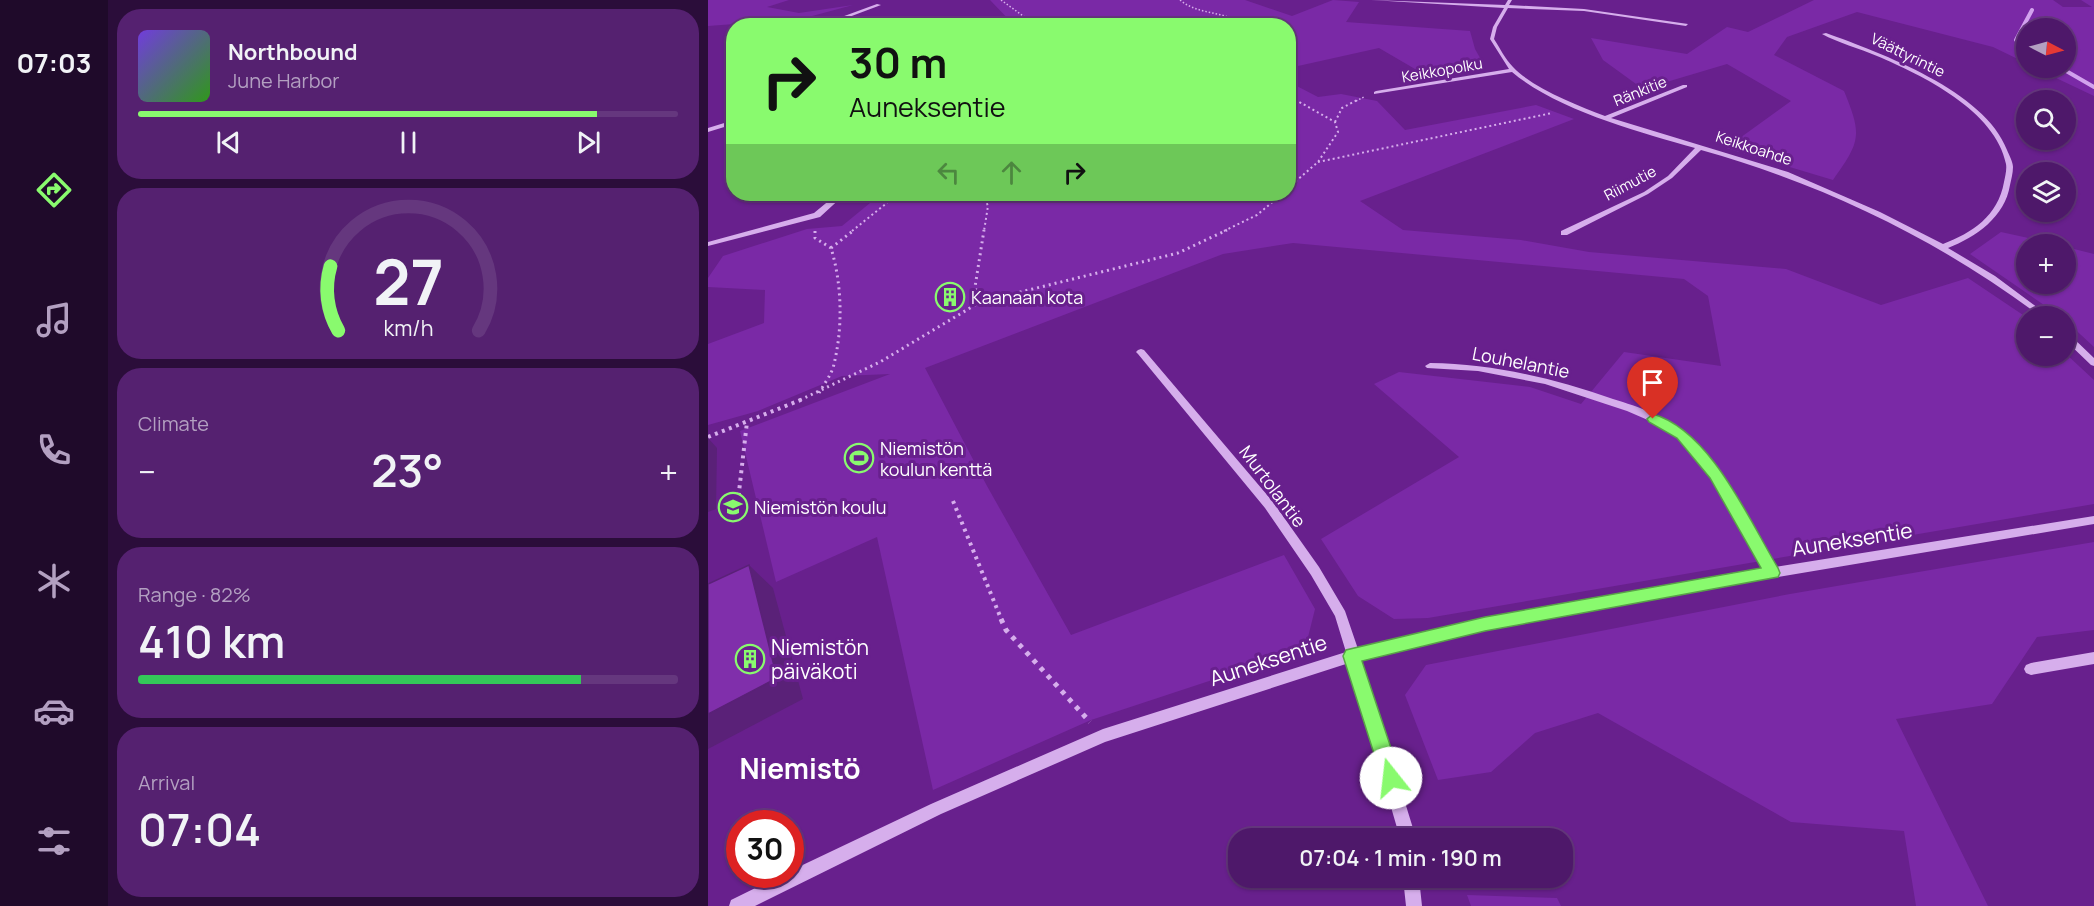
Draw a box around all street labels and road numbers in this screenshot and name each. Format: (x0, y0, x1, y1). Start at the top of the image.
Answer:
street label: Väättyrintie (1867, 28, 1949, 82)
street label: Keikkopolku (1400, 53, 1484, 87)
street label: Ränkitie (1610, 71, 1670, 111)
street label: Keikkoahde (1713, 126, 1795, 170)
street label: Riimutie (1600, 160, 1660, 206)
street label: Louhelantie (1470, 341, 1572, 383)
street label: Murtolantie (1234, 440, 1312, 532)
street label: Auneksentie (1790, 516, 1914, 562)
street label: Auneksentie (1206, 628, 1330, 692)

